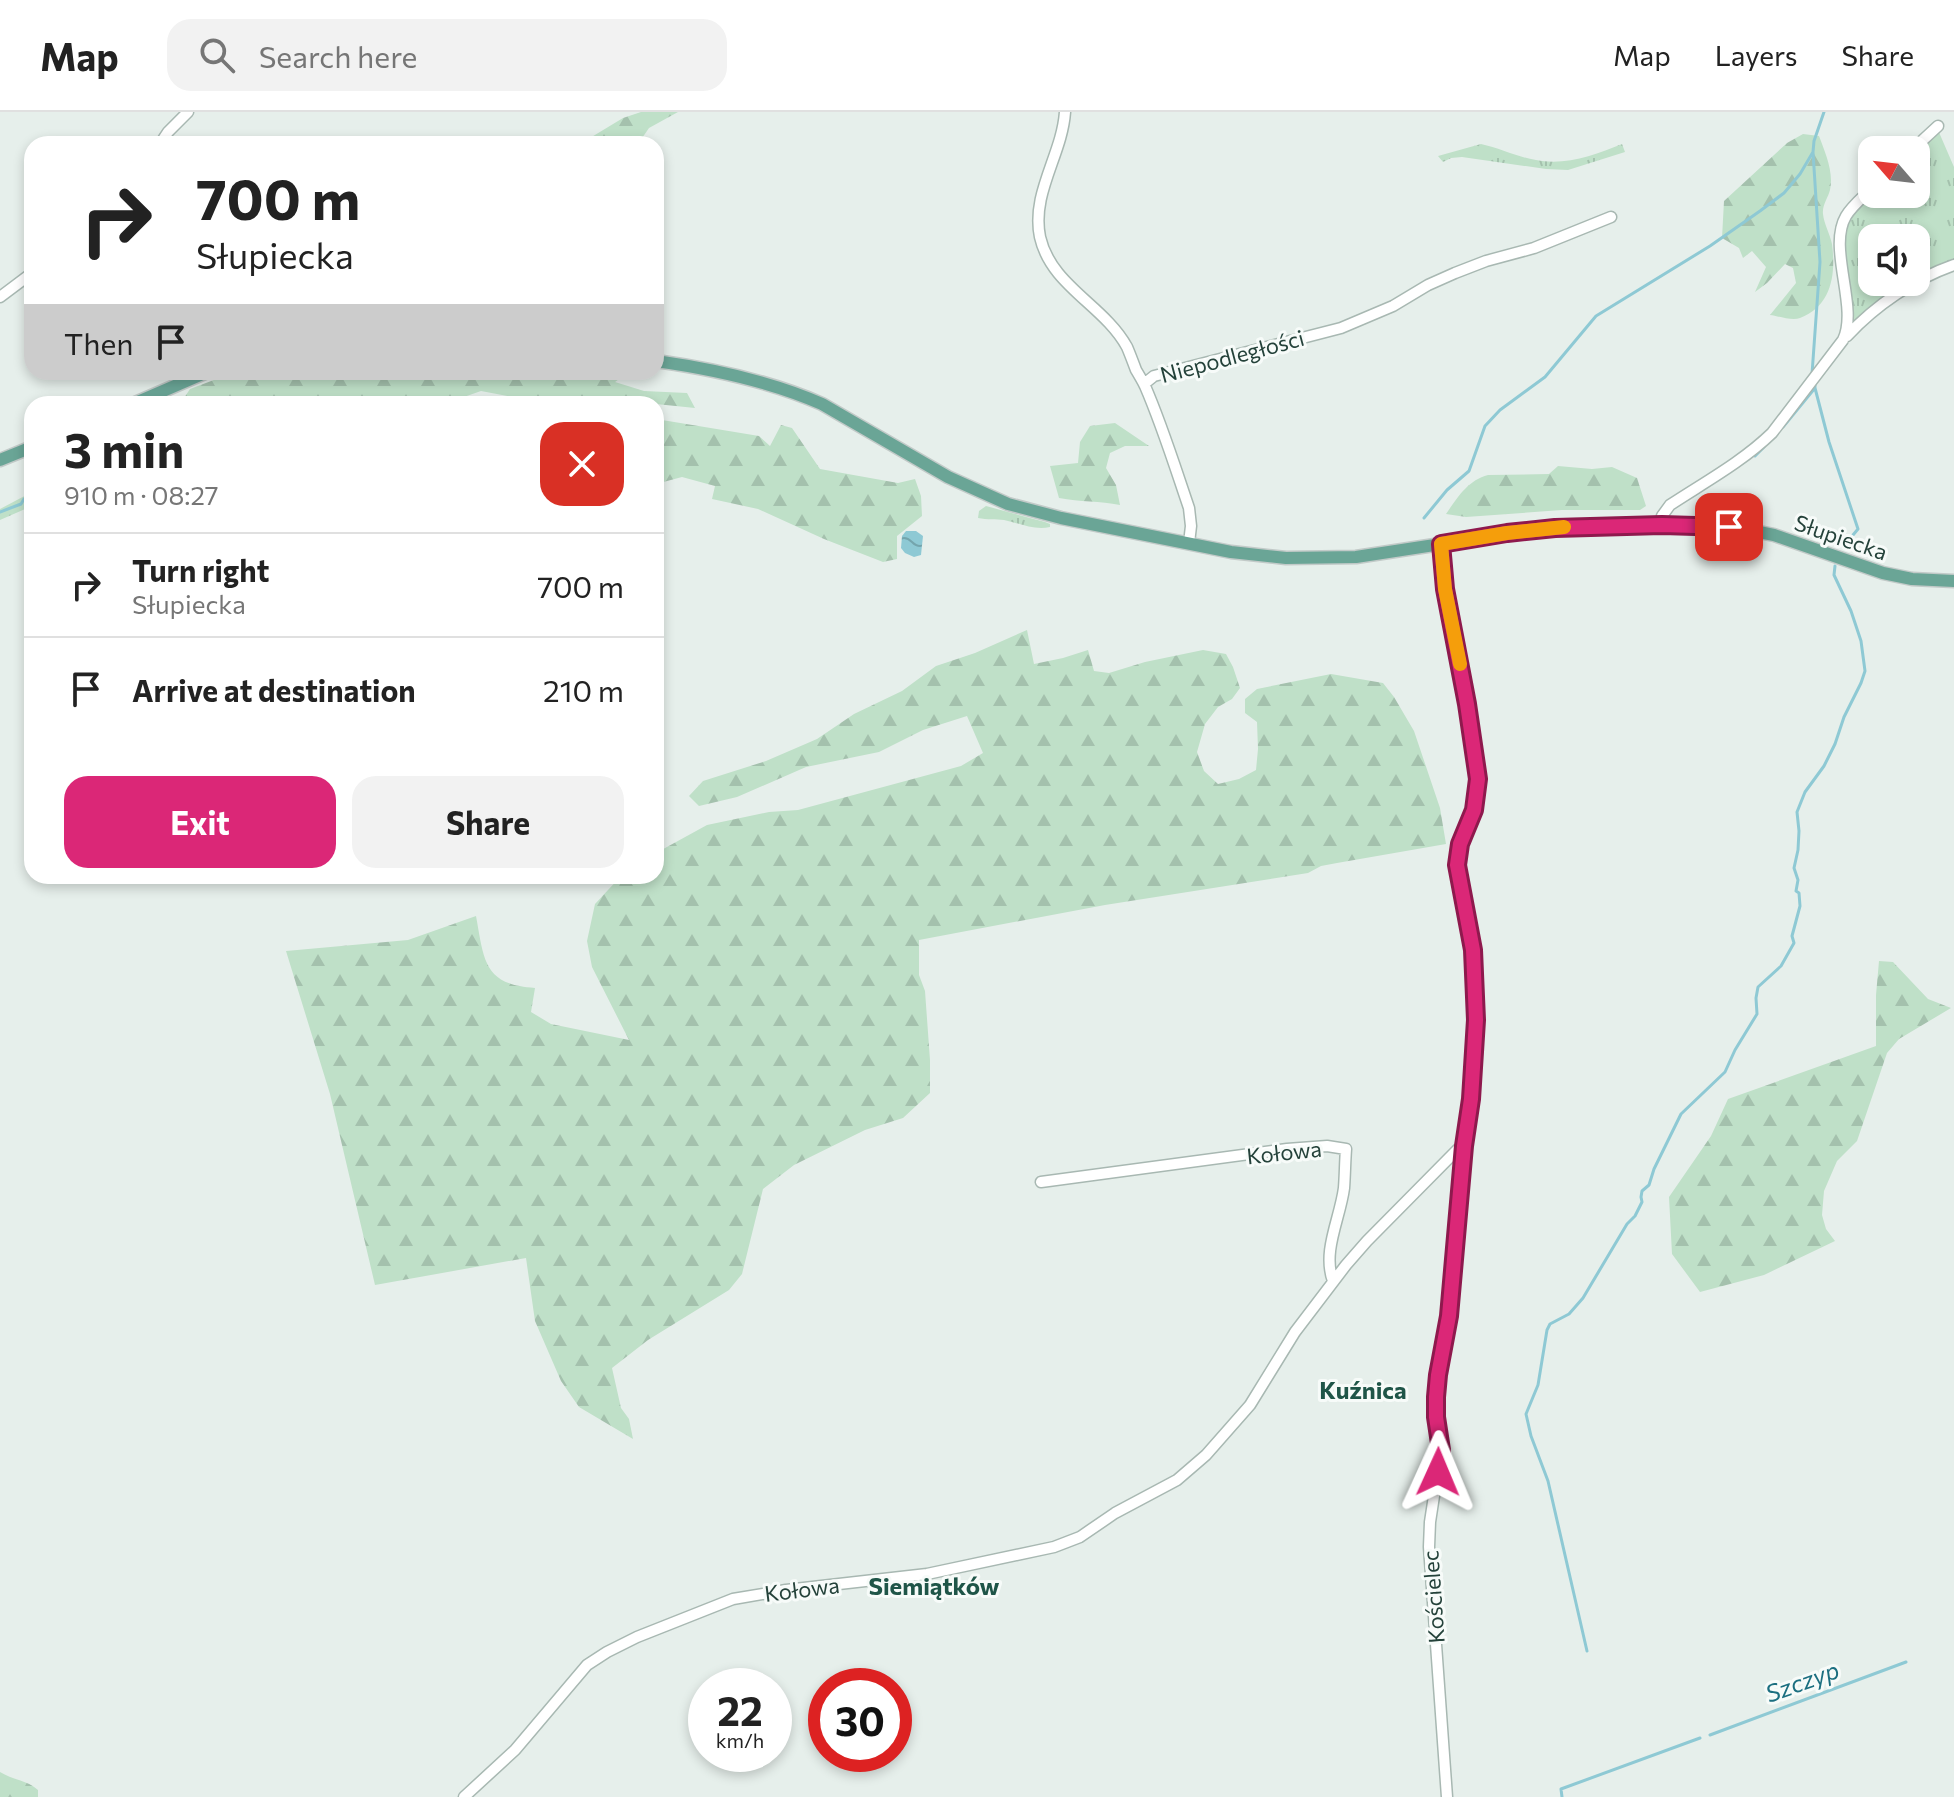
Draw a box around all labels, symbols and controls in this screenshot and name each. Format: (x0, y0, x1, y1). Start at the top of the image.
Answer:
search box (167, 19, 727, 91)
text: Map (40, 32, 119, 79)
icon: search (195, 33, 239, 77)
text: Search here (259, 37, 417, 74)
text: Map (1613, 38, 1671, 72)
text: Layers (1715, 38, 1797, 72)
text: Share (1841, 38, 1914, 72)
north arrow (1858, 136, 1930, 208)
map controls (1858, 136, 1930, 296)
text: 700 m (196, 163, 360, 232)
icon: right (64, 168, 168, 272)
button: sound (1858, 224, 1930, 296)
text: Słupiecka (196, 232, 354, 276)
icon: arrive (149, 320, 193, 364)
text: Then (64, 324, 133, 361)
street label: Niepodległości (1157, 324, 1307, 388)
text: 3 min (64, 419, 184, 478)
button: close (540, 422, 624, 506)
text: 910 m · 08:27 (64, 479, 219, 510)
pin (1695, 493, 1763, 561)
icon: arrive (1707, 505, 1751, 549)
street label: Słupiecka (1791, 509, 1891, 565)
text: Turn right (132, 551, 269, 588)
icon: right (64, 563, 108, 607)
text: 700 m (537, 567, 624, 604)
text: Słupiecka (132, 588, 246, 619)
icon: arrive (64, 667, 108, 711)
text: Arrive at destination (132, 671, 416, 708)
text: 210 m (543, 671, 624, 708)
button: Exit (64, 776, 336, 868)
button: Share (352, 776, 624, 868)
street label: Kołowa (1245, 1135, 1323, 1169)
district label: Kuźnica (1319, 1375, 1407, 1404)
position arrow (1396, 1430, 1480, 1514)
street label: Kościelec (1416, 1550, 1450, 1644)
street label: Kołowa (763, 1571, 841, 1607)
district label: Siemiątków (868, 1571, 1000, 1600)
water label: Szczyp (1761, 1654, 1843, 1708)
speed limit sign: 30 (808, 1668, 912, 1772)
text: 22 (717, 1685, 763, 1734)
text: km/h (716, 1728, 764, 1752)

